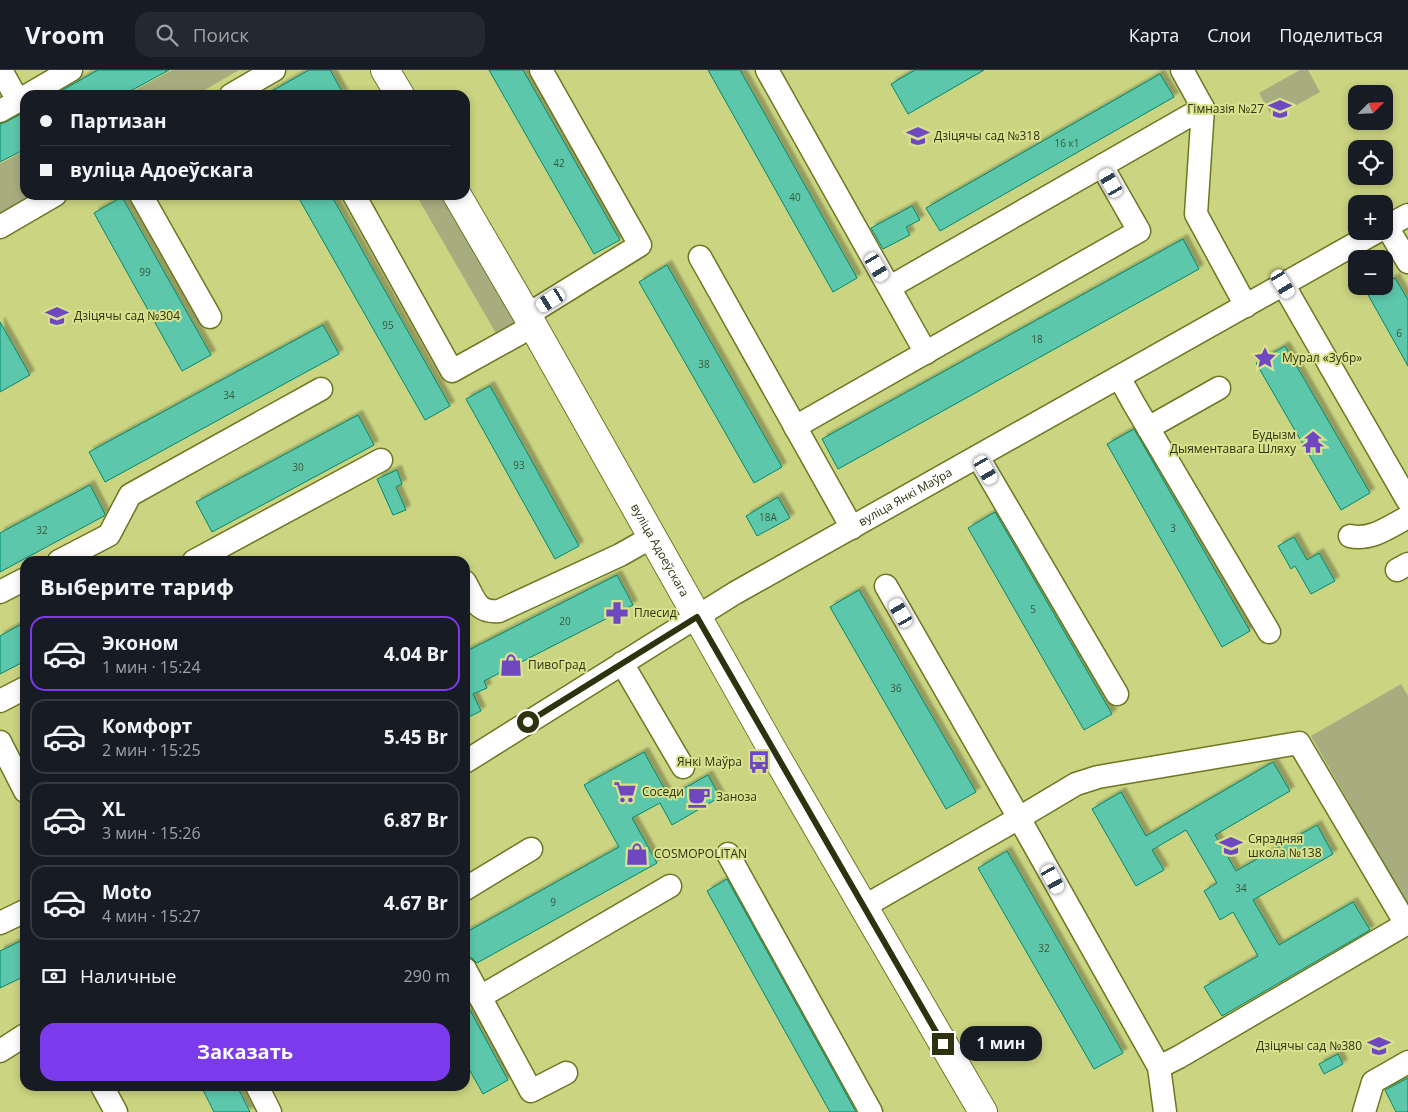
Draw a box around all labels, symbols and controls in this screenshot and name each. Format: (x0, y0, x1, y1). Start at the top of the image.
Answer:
search box (135, 12, 485, 57)
text: Vroom (25, 18, 105, 51)
icon: search (153, 21, 181, 49)
text: Поиск (193, 22, 249, 48)
text: Карта (1129, 23, 1179, 47)
text: Слои (1207, 23, 1251, 47)
text: Поделиться (1279, 23, 1383, 47)
north arrow (1348, 85, 1392, 130)
map controls (1348, 85, 1393, 295)
school or university icon: Гімназія №27 (1267, 96, 1293, 122)
place label: Гімназія №27 (1187, 100, 1264, 117)
text: Партизан (70, 108, 166, 134)
school or university icon: Дзіцячы сад №318 (905, 123, 931, 149)
place label: Дзіцячы сад №318 (934, 127, 1040, 144)
house number: 16 к1 (1055, 136, 1079, 150)
button: locate (1348, 140, 1393, 185)
house number: 42 (553, 156, 565, 170)
text: вуліца Адоеўскага (70, 157, 253, 183)
car (1097, 166, 1124, 200)
house number: 40 (789, 190, 801, 204)
button: + (1348, 195, 1393, 240)
car (862, 250, 891, 284)
button: − (1348, 250, 1393, 295)
house number: 99 (139, 265, 151, 279)
car (1268, 267, 1297, 301)
car (534, 286, 567, 314)
school or university icon: Дзіцячы сад №304 (44, 303, 70, 329)
place label: Дзіцячы сад №304 (74, 307, 180, 324)
house number: 95 (382, 318, 394, 332)
house number: 6 (1396, 326, 1402, 340)
house number: 18 (1031, 332, 1043, 346)
place icon: Мурал «Зубр» (1252, 345, 1278, 371)
place label: Мурал «Зубр» (1282, 349, 1362, 366)
house number: 38 (698, 357, 710, 371)
house number: 34 (223, 388, 235, 402)
place label: Будызм Дыяментавага Шляху (1170, 426, 1297, 457)
temple icon: Будызм Дыяментавага Шляху (1300, 429, 1326, 455)
car (972, 453, 999, 487)
house number: 93 (513, 458, 525, 472)
house number: 30 (292, 460, 304, 474)
street label: вуліца Янкі Маўра (855, 463, 955, 530)
street label: вуліца Адоеўскага (627, 500, 693, 600)
house number: 18А (759, 510, 778, 524)
house number: 3 (1170, 521, 1176, 535)
house number: 32 (36, 523, 48, 537)
text: Выберите тариф (40, 571, 234, 601)
car (887, 596, 914, 630)
pharmacy icon: Плесид (604, 600, 630, 626)
house number: 5 (1030, 602, 1036, 616)
place label: Плесид (634, 604, 677, 621)
house number: 20 (559, 614, 571, 628)
text: Эконом (102, 630, 179, 656)
icon: car (42, 631, 87, 676)
text: 4.04 Br (384, 641, 448, 667)
shop icon: ПивоГрад (498, 652, 524, 678)
text: 1 мин · 15:24 (102, 656, 201, 678)
place label: ПивоГрад (528, 656, 586, 673)
house number: 36 (890, 681, 902, 695)
route start (517, 711, 539, 733)
text: Комфорт (102, 713, 192, 739)
icon: car (42, 714, 87, 759)
text: 5.45 Br (384, 724, 448, 750)
text: 2 мин · 15:25 (102, 739, 201, 761)
bus stop icon: Янкі Маўра (746, 749, 772, 775)
place label: Янкі Маўра (677, 753, 742, 770)
supermarket icon: Соседи (612, 779, 638, 805)
place label: Соседи (642, 783, 684, 800)
cafe icon: Заноза (686, 784, 712, 810)
place label: Заноза (716, 788, 757, 805)
text: XL (102, 796, 125, 822)
icon: car (42, 797, 87, 842)
text: 6.87 Br (384, 807, 448, 833)
text: 3 мин · 15:26 (102, 822, 201, 844)
place label: Сярэдняя школа №138 (1248, 830, 1322, 861)
school or university icon: Сярэдняя школа №138 (1218, 833, 1244, 859)
shop icon: COSMOPOLITAN (624, 841, 650, 867)
place label: COSMOPOLITAN (654, 845, 747, 862)
car (1039, 862, 1066, 896)
text: Moto (102, 879, 152, 905)
icon: car (42, 880, 87, 925)
house number: 34 (1235, 881, 1247, 895)
text: 4.67 Br (384, 890, 448, 916)
house number: 9 (550, 895, 556, 909)
text: 4 мин · 15:27 (102, 905, 201, 927)
house number: 32 (1038, 941, 1050, 955)
icon: cash (40, 962, 68, 990)
text: Наличные (80, 963, 176, 989)
text: 290 m (404, 965, 450, 987)
button: Заказать (40, 1023, 450, 1081)
callout: 1 мин (960, 1026, 1043, 1062)
text: 1 мин (977, 1032, 1025, 1054)
route end (932, 1033, 954, 1055)
school or university icon: Дзіцячы сад №380 (1366, 1033, 1392, 1059)
place label: Дзіцячы сад №380 (1256, 1037, 1362, 1054)

